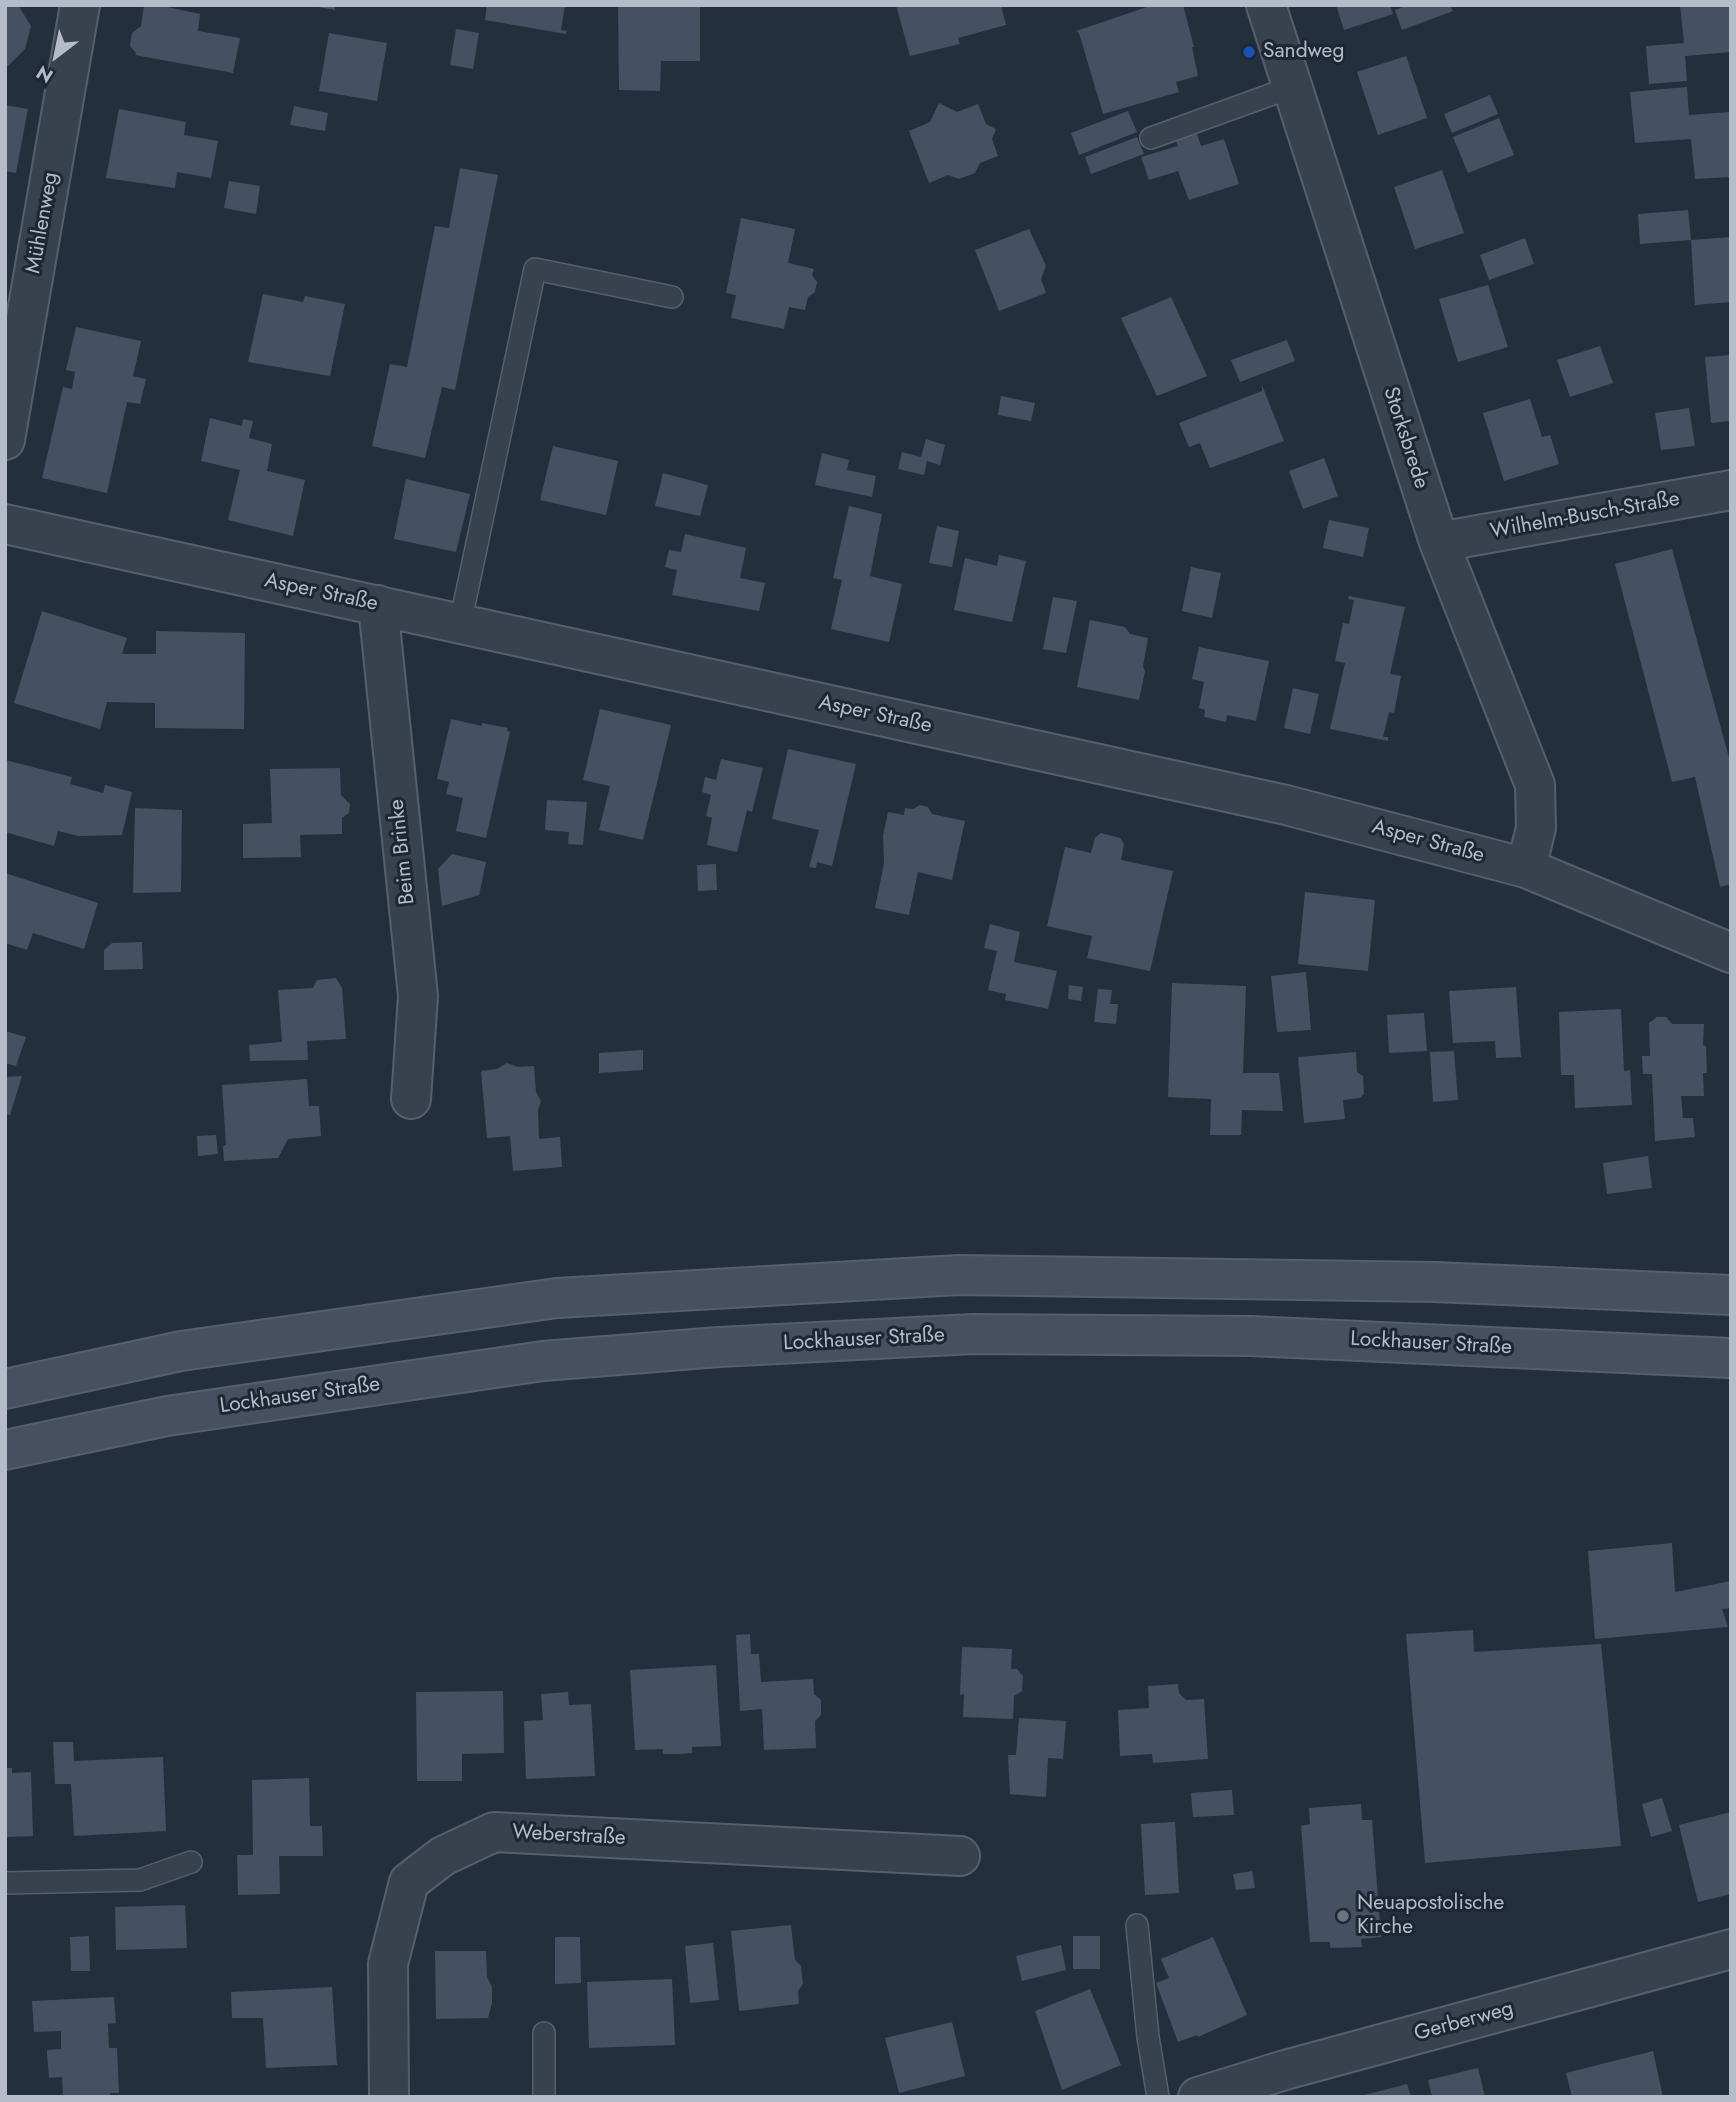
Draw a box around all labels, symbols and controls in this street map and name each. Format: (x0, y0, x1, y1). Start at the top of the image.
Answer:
north arrow (21, 21, 91, 91)
place label: Sandweg (1263, 39, 1344, 65)
marker: Sandweg (1241, 44, 1257, 60)
text: N (31, 59, 58, 90)
street label: Mühlenweg (22, 170, 64, 276)
street label: Storksbrede (1377, 384, 1433, 492)
street label: Wilhelm-Busch-Straße (1488, 487, 1682, 545)
street label: Asper Straße (262, 569, 380, 617)
street label: Asper Straße (816, 691, 934, 739)
street label: Beim Brinke (385, 798, 421, 906)
street label: Asper Straße (1369, 815, 1487, 869)
street label: Lockhauser Straße (783, 1323, 945, 1357)
street label: Lockhauser Straße (1350, 1327, 1512, 1361)
street label: Lockhauser Straße (218, 1372, 382, 1420)
street label: Weberstraße (512, 1820, 626, 1852)
place label: Neuapostolische Kirche (1357, 1891, 1504, 1941)
marker: Neuapostolische Kirche (1335, 1908, 1351, 1924)
street label: Gerberweg (1412, 1997, 1516, 2047)

